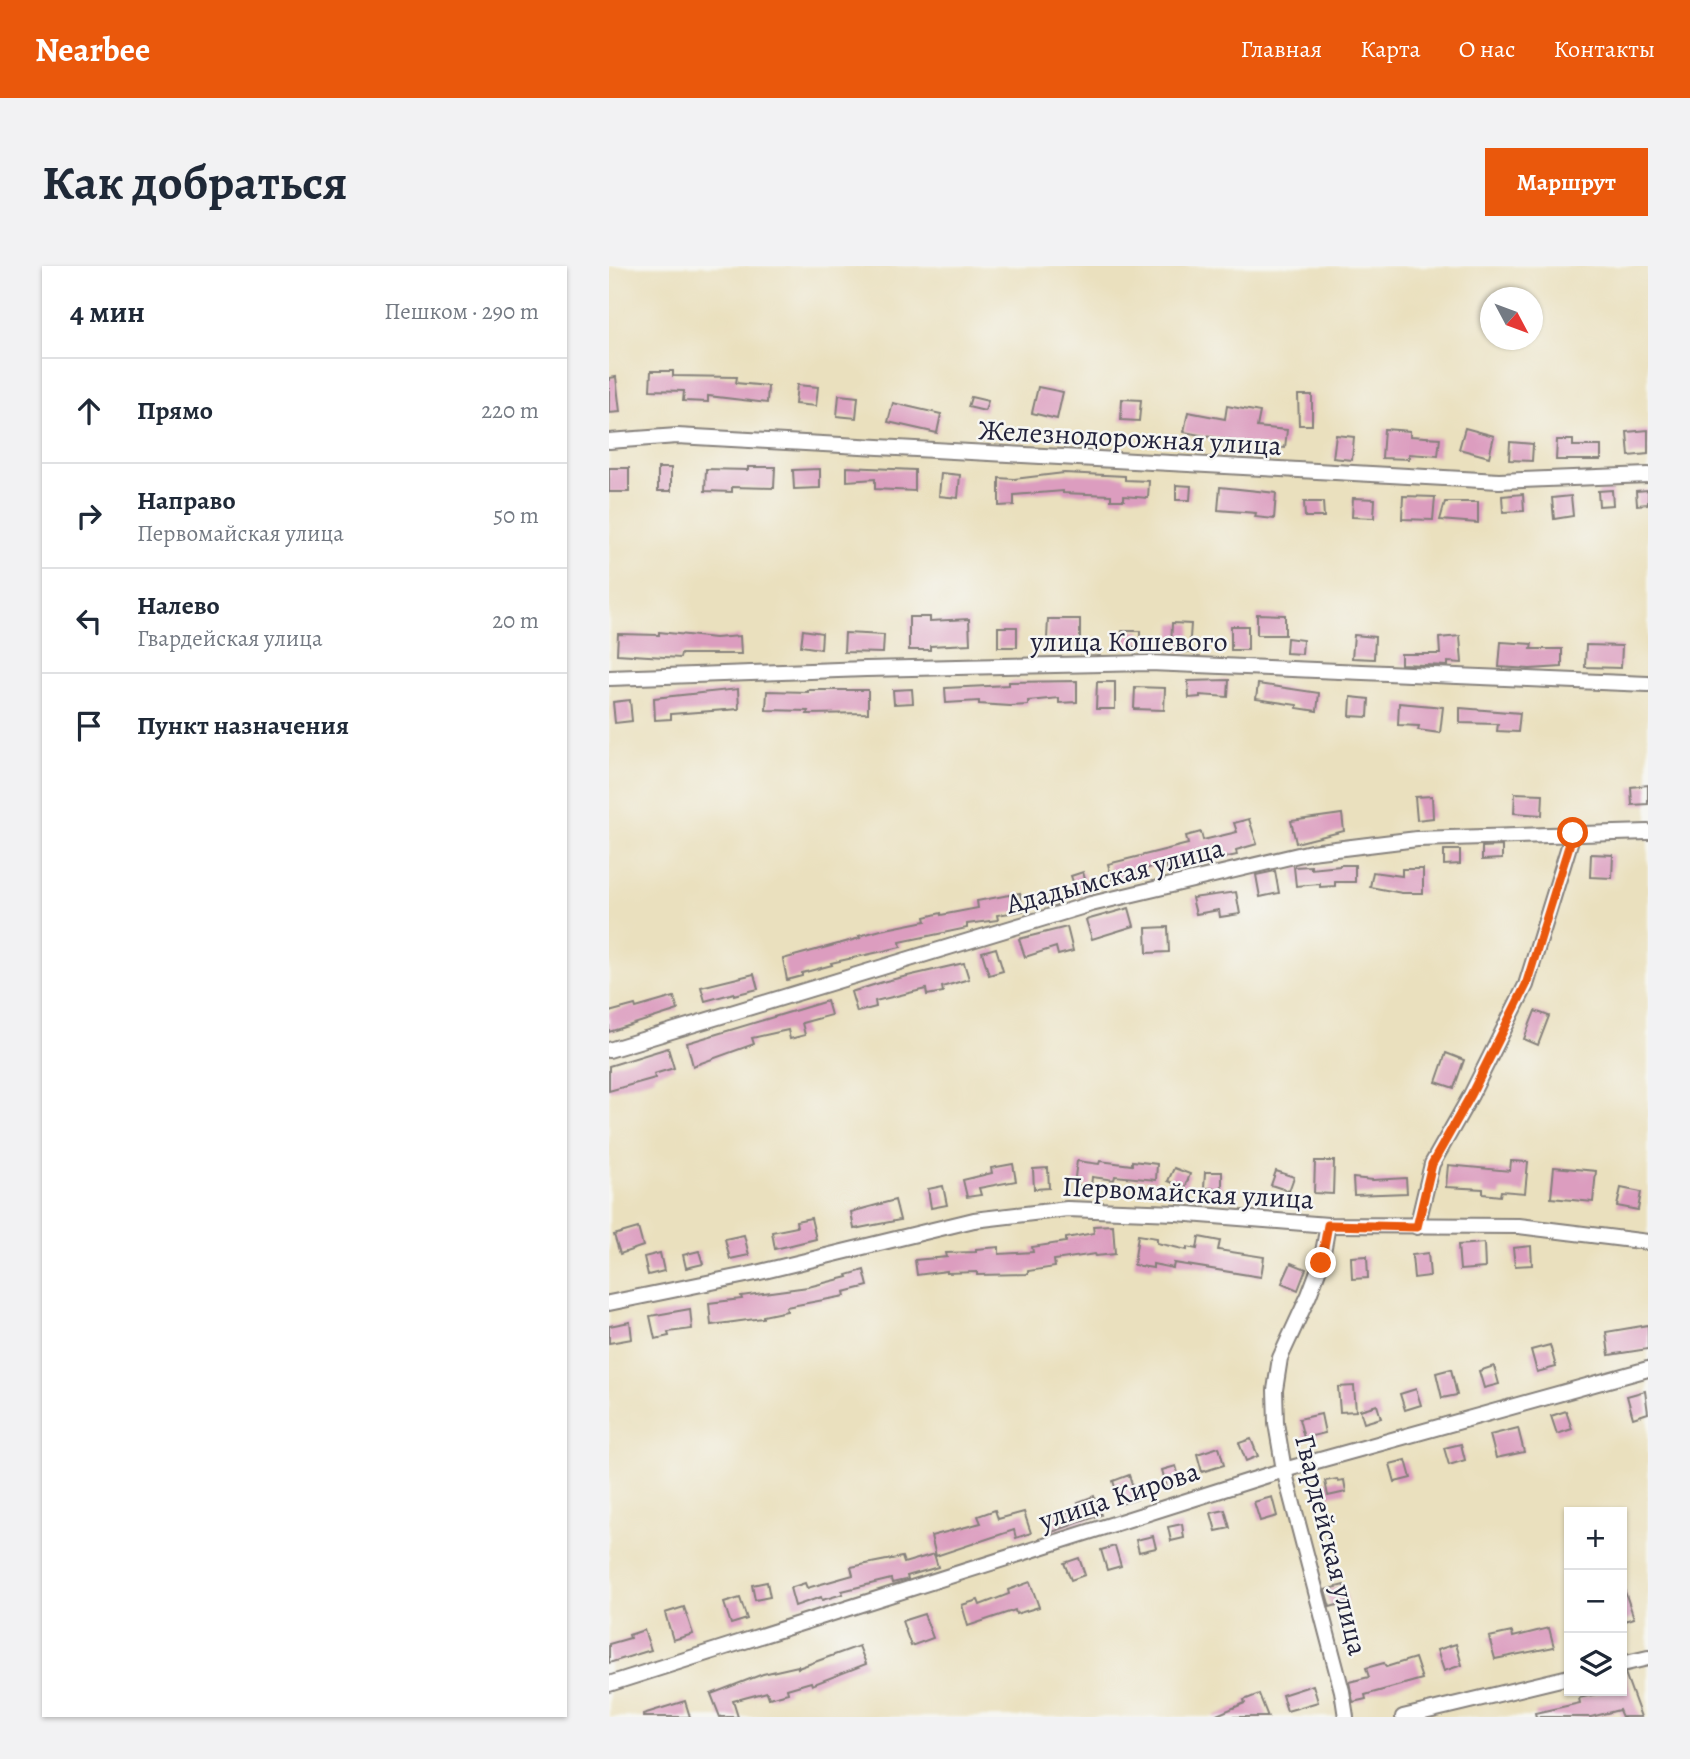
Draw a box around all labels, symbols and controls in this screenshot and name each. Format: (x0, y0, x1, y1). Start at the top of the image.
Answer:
text: Nearbee (35, 27, 150, 72)
text: Главная (1241, 33, 1322, 65)
text: Карта (1360, 33, 1421, 65)
text: О нас (1459, 33, 1515, 65)
text: Контакты (1553, 33, 1655, 65)
button: Маршрут (1485, 148, 1648, 216)
text: Как добраться (42, 149, 348, 216)
north arrow (1480, 287, 1543, 350)
text: 4 мин (70, 292, 145, 332)
text: Пешком · 290 m (384, 296, 539, 327)
icon: ahead (70, 392, 108, 430)
text: Прямо (137, 393, 213, 428)
text: 220 m (481, 395, 539, 426)
street label: Железнодорожная улица (977, 411, 1283, 465)
text: Направо (137, 483, 236, 518)
icon: right (70, 497, 108, 535)
text: 50 m (493, 500, 539, 531)
text: Первомайская улица (137, 518, 344, 549)
text: Налево (137, 588, 220, 623)
icon: left (70, 602, 108, 640)
text: 20 m (492, 605, 539, 636)
text: Гвардейская улица (137, 623, 323, 654)
street label: улица Кошевого (1029, 623, 1228, 661)
icon: arrive (70, 707, 108, 745)
text: Пункт назначения (137, 708, 349, 743)
route start (1557, 817, 1588, 848)
street label: Ададымская улица (1001, 829, 1228, 924)
street label: Первомайская улица (1061, 1167, 1315, 1219)
route end (1305, 1247, 1336, 1278)
street label: Гвардейская улица (1285, 1431, 1377, 1659)
street label: улица Кирова (1033, 1452, 1204, 1540)
map controls (1564, 1507, 1627, 1696)
button: + (1564, 1507, 1627, 1570)
button: − (1564, 1570, 1627, 1633)
button: layers (1564, 1633, 1627, 1696)

